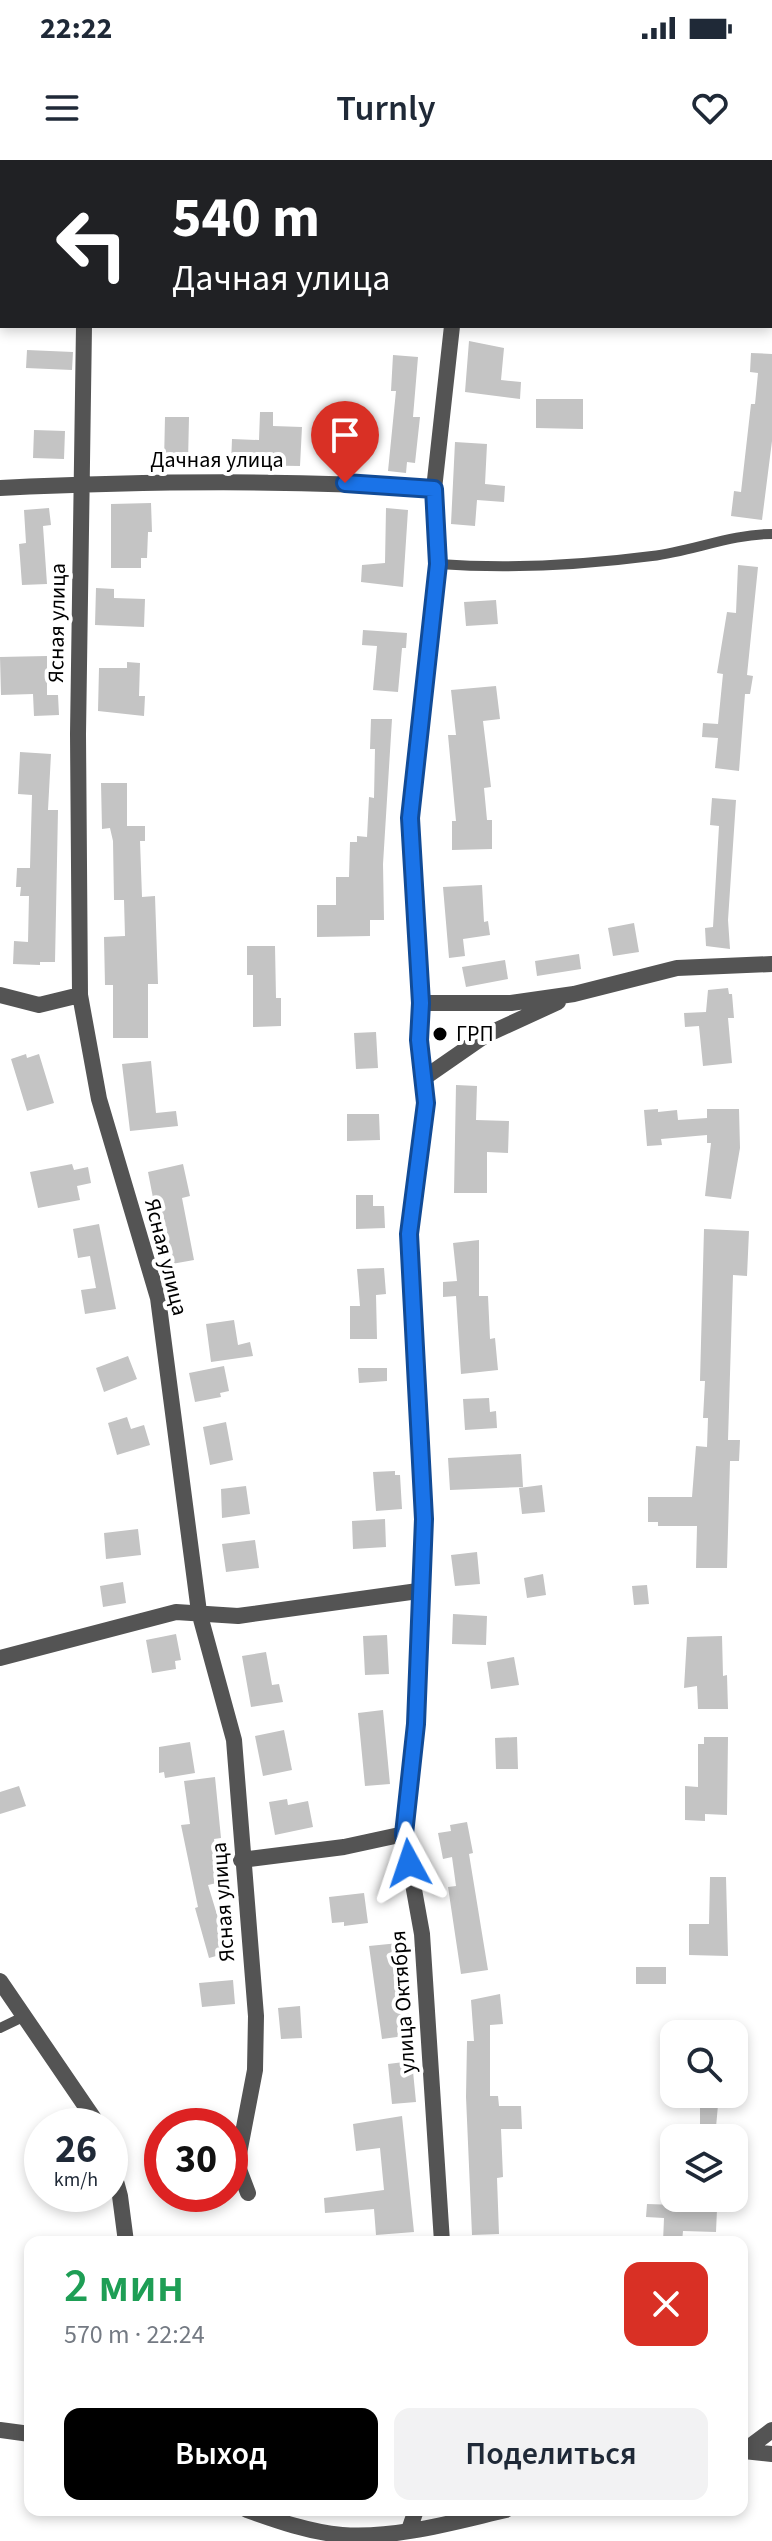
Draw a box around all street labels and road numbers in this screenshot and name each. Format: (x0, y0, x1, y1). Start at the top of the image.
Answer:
street label: Дачная улица (150, 444, 284, 476)
street label: Ясная улица (40, 563, 74, 683)
street label: Ясная улица (136, 1195, 196, 1319)
street label: Ясная улица (203, 1841, 243, 1963)
street label: улица Октября (382, 1929, 424, 2075)

